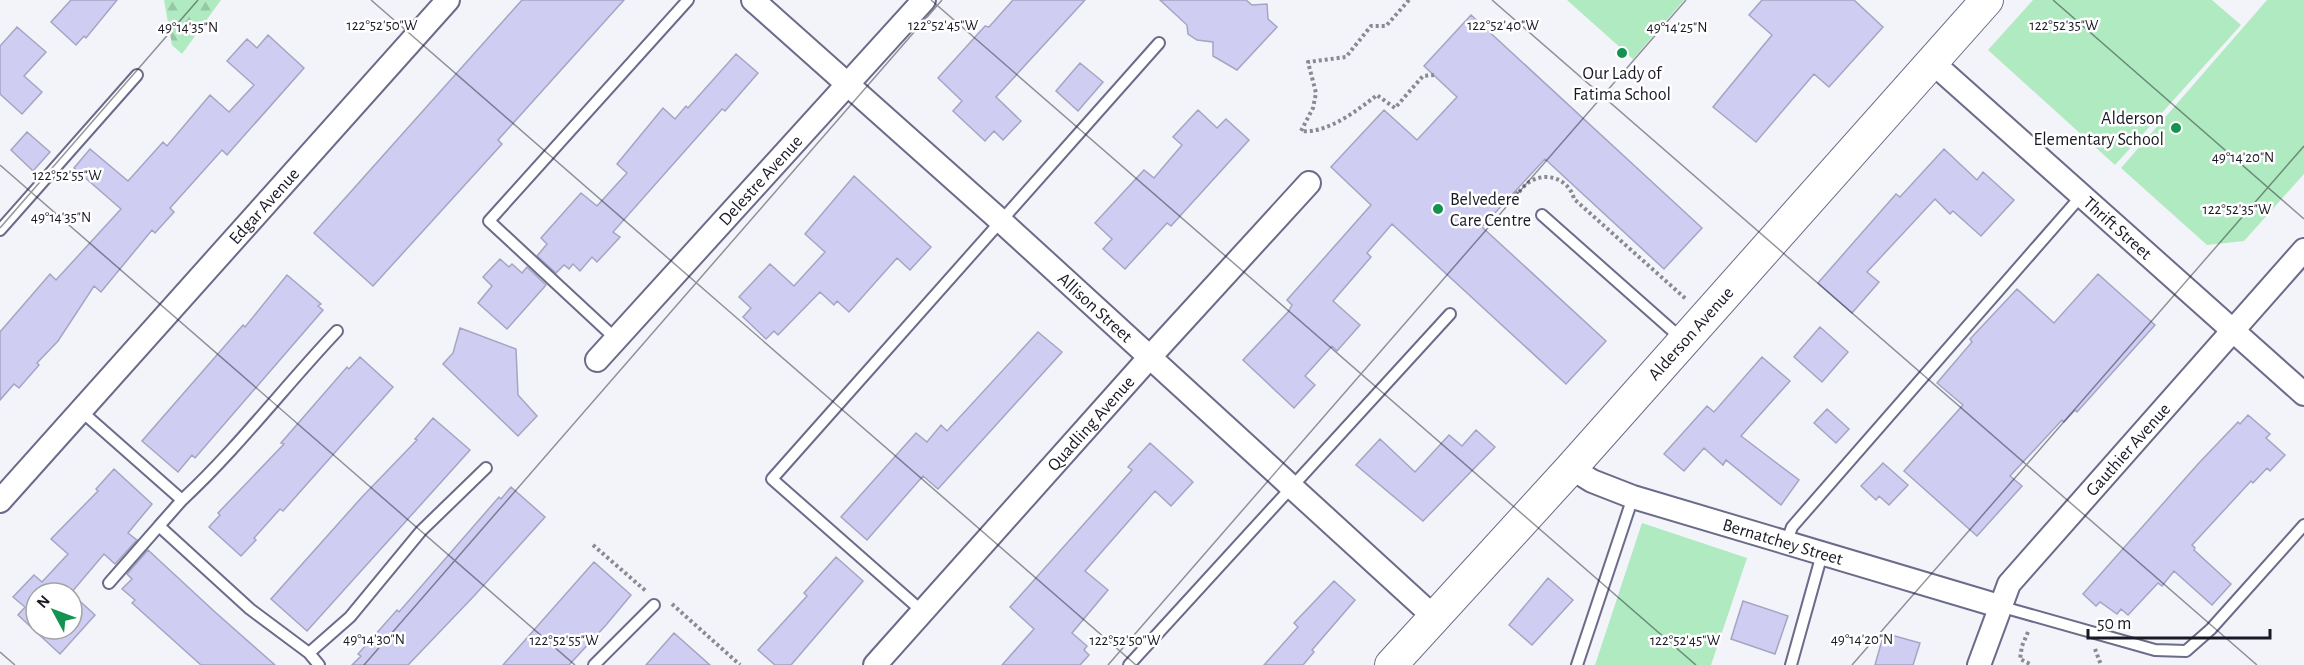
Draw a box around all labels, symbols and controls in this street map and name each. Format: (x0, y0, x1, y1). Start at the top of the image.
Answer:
text: 122°52'50"W (347, 18, 418, 33)
text: 122°52'45"W (908, 18, 979, 33)
text: 122°52'40"W (1467, 18, 1539, 33)
text: 122°52'35"W (2029, 18, 2099, 33)
text: 49°14'35"N (158, 20, 218, 35)
text: 49°14'25"N (1646, 20, 1708, 35)
marker: Our Lady of Fatima School (1615, 46, 1629, 60)
place label: Our Lady of Fatima School (1573, 65, 1671, 104)
place label: Alderson Elementary School (2034, 110, 2164, 149)
marker: Alderson Elementary School (2169, 121, 2183, 135)
street label: Delestre Avenue (716, 132, 806, 229)
text: 49°14'20"N (2212, 150, 2274, 165)
street label: Edgar Avenue (226, 165, 303, 248)
text: 122°52'55"W (32, 168, 102, 183)
place label: Belvedere Care Centre (1450, 191, 1531, 230)
street label: Thrift Street (2079, 194, 2155, 264)
marker: Belvedere Care Centre (1431, 202, 1445, 216)
text: 122°52'35"W (2202, 202, 2272, 217)
text: 49°14'35"N (31, 210, 91, 225)
street label: Allison Street (1054, 270, 1135, 346)
street label: Alderson Avenue (1645, 284, 1738, 384)
street label: Quadling Avenue (1045, 373, 1138, 475)
street label: Gauthier Avenue (2083, 400, 2174, 500)
street label: Bernatchey Street (1720, 516, 1845, 569)
north arrow (24, 581, 84, 641)
text: N (34, 592, 53, 611)
scale bar (2088, 602, 2270, 640)
text: 50 m (2097, 615, 2131, 633)
text: 49°14'30"N (343, 632, 405, 647)
text: 49°14'20"N (1831, 632, 1893, 647)
text: 122°52'55"W (529, 633, 599, 648)
text: 122°52'50"W (1090, 633, 1161, 648)
text: 122°52'45"W (1650, 633, 1721, 648)

